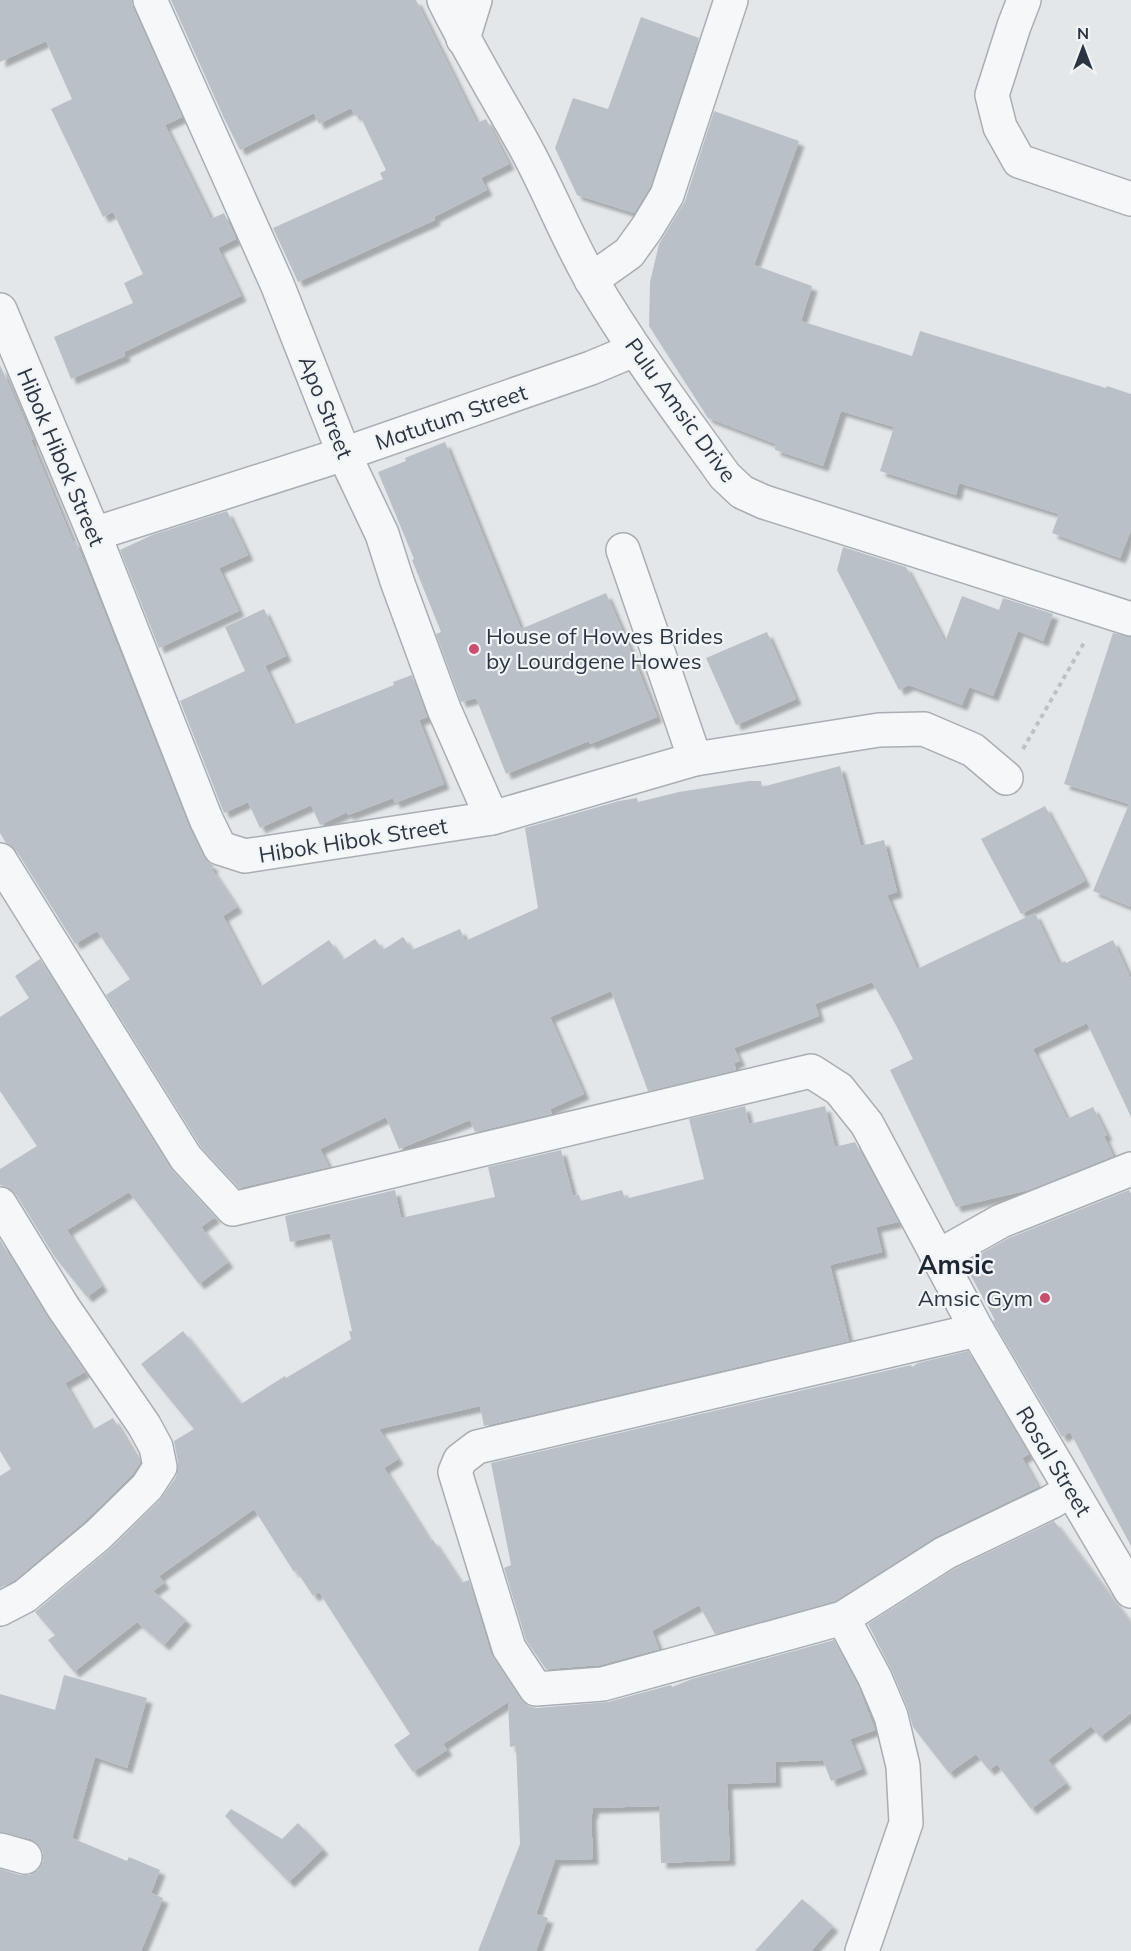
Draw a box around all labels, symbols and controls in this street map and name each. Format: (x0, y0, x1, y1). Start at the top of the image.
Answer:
north arrow (1053, 18, 1113, 78)
text: N (1077, 23, 1089, 43)
street label: Pulu Amsic Drive (619, 332, 743, 488)
street label: Apo Street (293, 351, 359, 463)
street label: Hibok Hibok Street (11, 364, 111, 551)
street label: Matutum Street (371, 378, 531, 456)
place label: House of Howes Brides by Lourdgene Howes (486, 622, 723, 675)
marker: House of Howes Brides by Lourdgene Howes (467, 642, 481, 656)
street label: Hibok Hibok Street (257, 811, 450, 869)
district label: Amsic (918, 1248, 994, 1281)
place label: Amsic Gym (918, 1284, 1033, 1312)
marker: Amsic Gym (1038, 1291, 1052, 1305)
street label: Rosal Street (1010, 1401, 1098, 1521)

